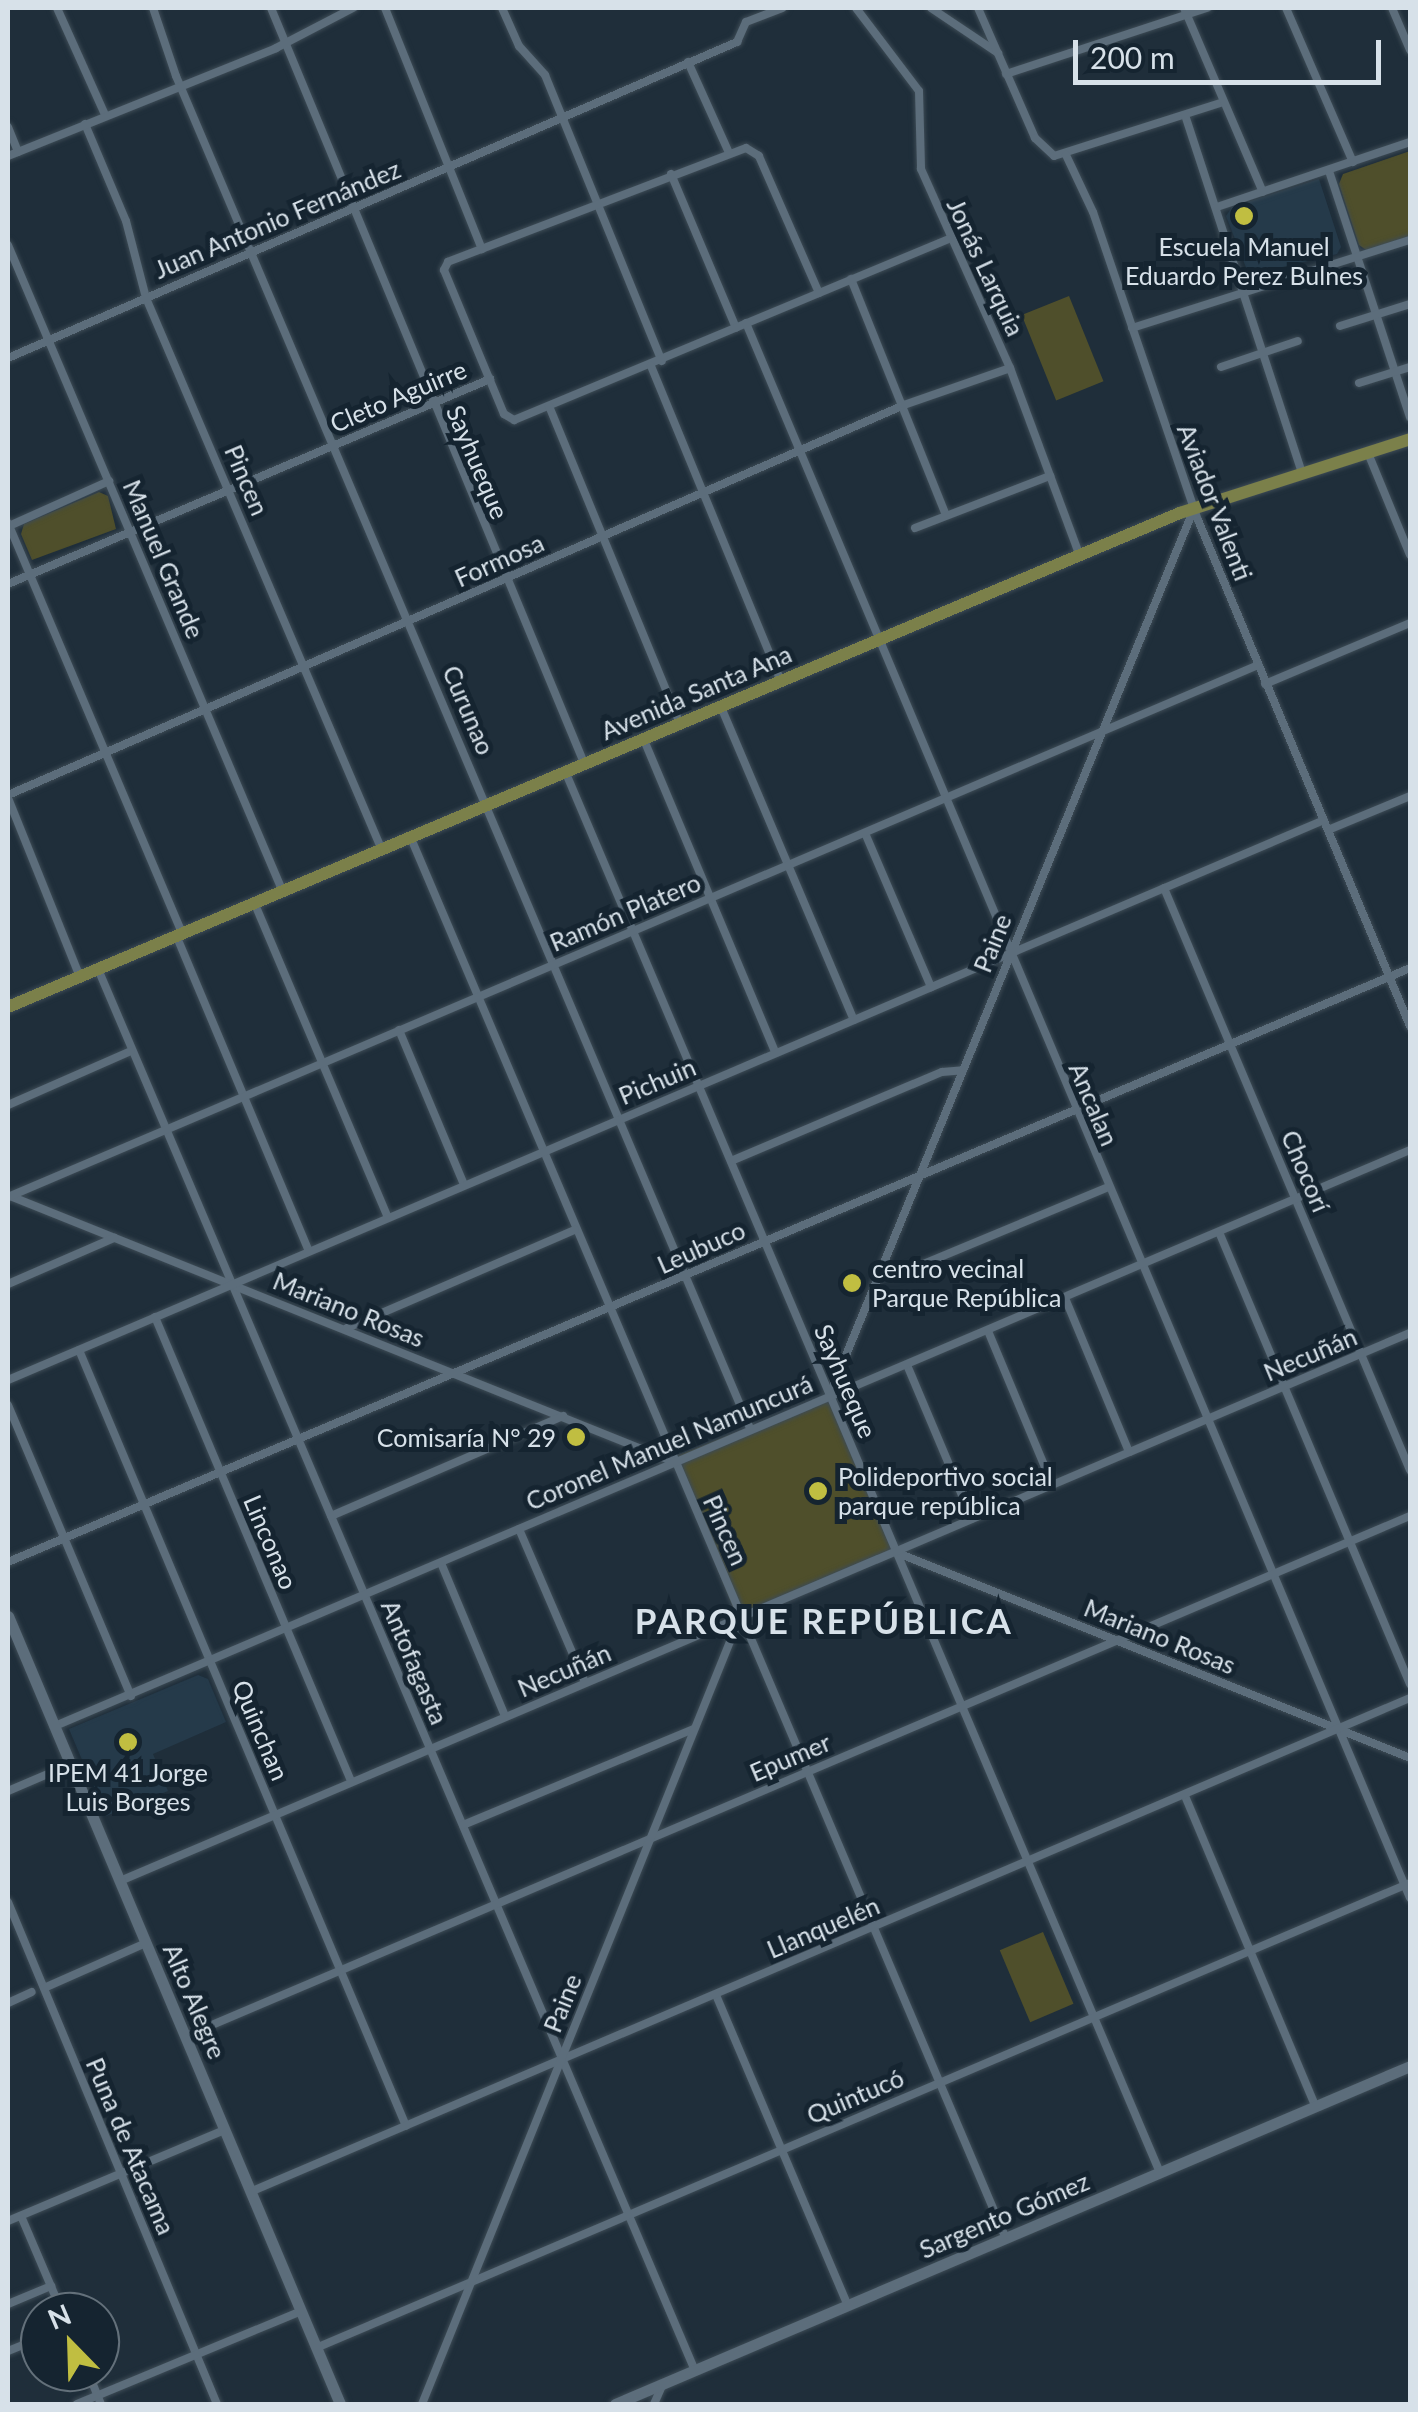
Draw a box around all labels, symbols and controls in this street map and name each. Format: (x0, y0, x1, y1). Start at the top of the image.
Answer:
scale bar (1078, 20, 1386, 82)
text: 200 m (1090, 39, 1175, 75)
street label: Juan Antonio Fernández (149, 153, 405, 285)
street label: Jonás Larquia (941, 194, 1031, 340)
marker: Escuela Manuel Eduardo Perez Bulnes (1233, 205, 1255, 227)
place label: Escuela Manuel Eduardo Perez Bulnes (1125, 232, 1363, 291)
street label: Cleto Aguirre (325, 354, 471, 438)
street label: Sayhueque (441, 401, 515, 523)
street label: Aviador Valenti (1171, 419, 1259, 585)
street label: Pincen (219, 440, 275, 520)
street label: Manuel Grande (117, 475, 211, 643)
street label: Formosa (450, 527, 548, 593)
street label: Avenida Santa Ana (596, 638, 796, 746)
street label: Curunao (437, 661, 501, 759)
street label: Ramón Platero (545, 867, 705, 957)
street label: Paine (967, 909, 1017, 977)
street label: Pichuin (614, 1051, 700, 1111)
street label: Ancalan (1063, 1058, 1125, 1150)
street label: Chocorí (1275, 1126, 1337, 1216)
street label: Leubuco (652, 1214, 750, 1280)
place label: centro vecinal Parque República (872, 1254, 1061, 1313)
street label: Mariano Rosas (269, 1265, 429, 1353)
marker: centro vecinal Parque República (841, 1272, 863, 1294)
street label: Sayhueque (809, 1320, 883, 1442)
street label: Necuñán (1259, 1321, 1361, 1387)
street label: Coronel Manuel Namuncurá (521, 1368, 817, 1516)
place label: Comisaría N° 29 (377, 1422, 556, 1452)
marker: Comisaría N° 29 (565, 1426, 587, 1448)
place label: Polideportivo social parque república (838, 1462, 1053, 1521)
marker: Polideportivo social parque república (807, 1480, 829, 1502)
street label: Linconao (238, 1490, 304, 1594)
street label: Pincen (697, 1490, 755, 1570)
street label: Mariano Rosas (1080, 1592, 1240, 1680)
street label: Antofagasta (375, 1595, 455, 1729)
district label: PARQUE REPÚBLICA (635, 1599, 1013, 1641)
street label: Necuñán (513, 1637, 615, 1703)
street label: Quinchan (226, 1675, 296, 1785)
street label: Epumer (745, 1727, 835, 1787)
marker: IPEM 41 Jorge Luis Borges (117, 1731, 139, 1753)
place label: IPEM 41 Jorge Luis Borges (48, 1758, 208, 1817)
street label: Llanquelén (762, 1890, 884, 1964)
street label: Alto Alegre (157, 1939, 233, 2063)
street label: Paine (537, 1969, 587, 2037)
street label: Puna de Atacama (80, 2053, 182, 2239)
street label: Quintucó (802, 2062, 908, 2130)
street label: Sargento Gómez (915, 2166, 1093, 2264)
north arrow (20, 2292, 120, 2392)
text: N (42, 2296, 76, 2336)

